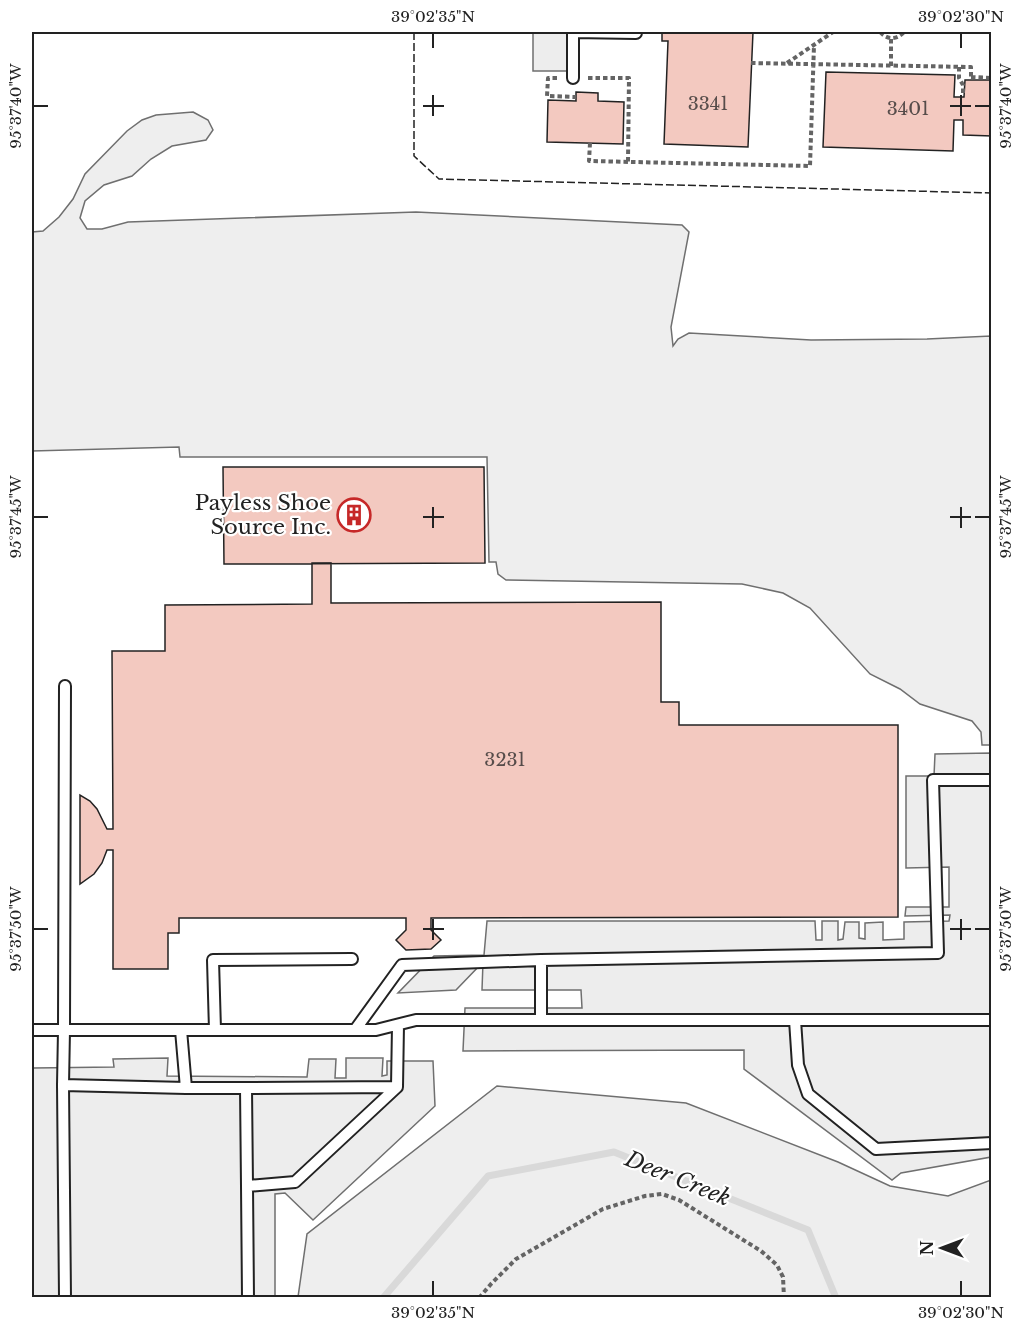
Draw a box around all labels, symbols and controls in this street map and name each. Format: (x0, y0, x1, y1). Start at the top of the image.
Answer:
text: 39°02'35"N (391, 7, 475, 26)
text: 39°02'30"N (918, 7, 1004, 26)
text: 95°37'40"W (6, 63, 25, 149)
text: 95°37'40"W (996, 63, 1015, 149)
house number: 3341 (688, 93, 728, 115)
house number: 3401 (887, 98, 929, 120)
text: 95°37'45"W (6, 475, 25, 559)
text: 95°37'45"W (996, 475, 1015, 559)
place label: Payless Shoe Source Inc. (195, 490, 331, 540)
building icon: Payless Shoe Source Inc. (336, 497, 372, 533)
house number: 3231 (484, 749, 526, 771)
text: 95°37'50"W (6, 886, 25, 972)
text: 95°37'50"W (996, 886, 1015, 972)
water label: Deer Creek (620, 1145, 734, 1212)
north arrow (912, 1218, 972, 1278)
text: N (917, 1240, 937, 1256)
text: 39°02'35"N (391, 1303, 475, 1322)
text: 39°02'30"N (918, 1303, 1004, 1322)

